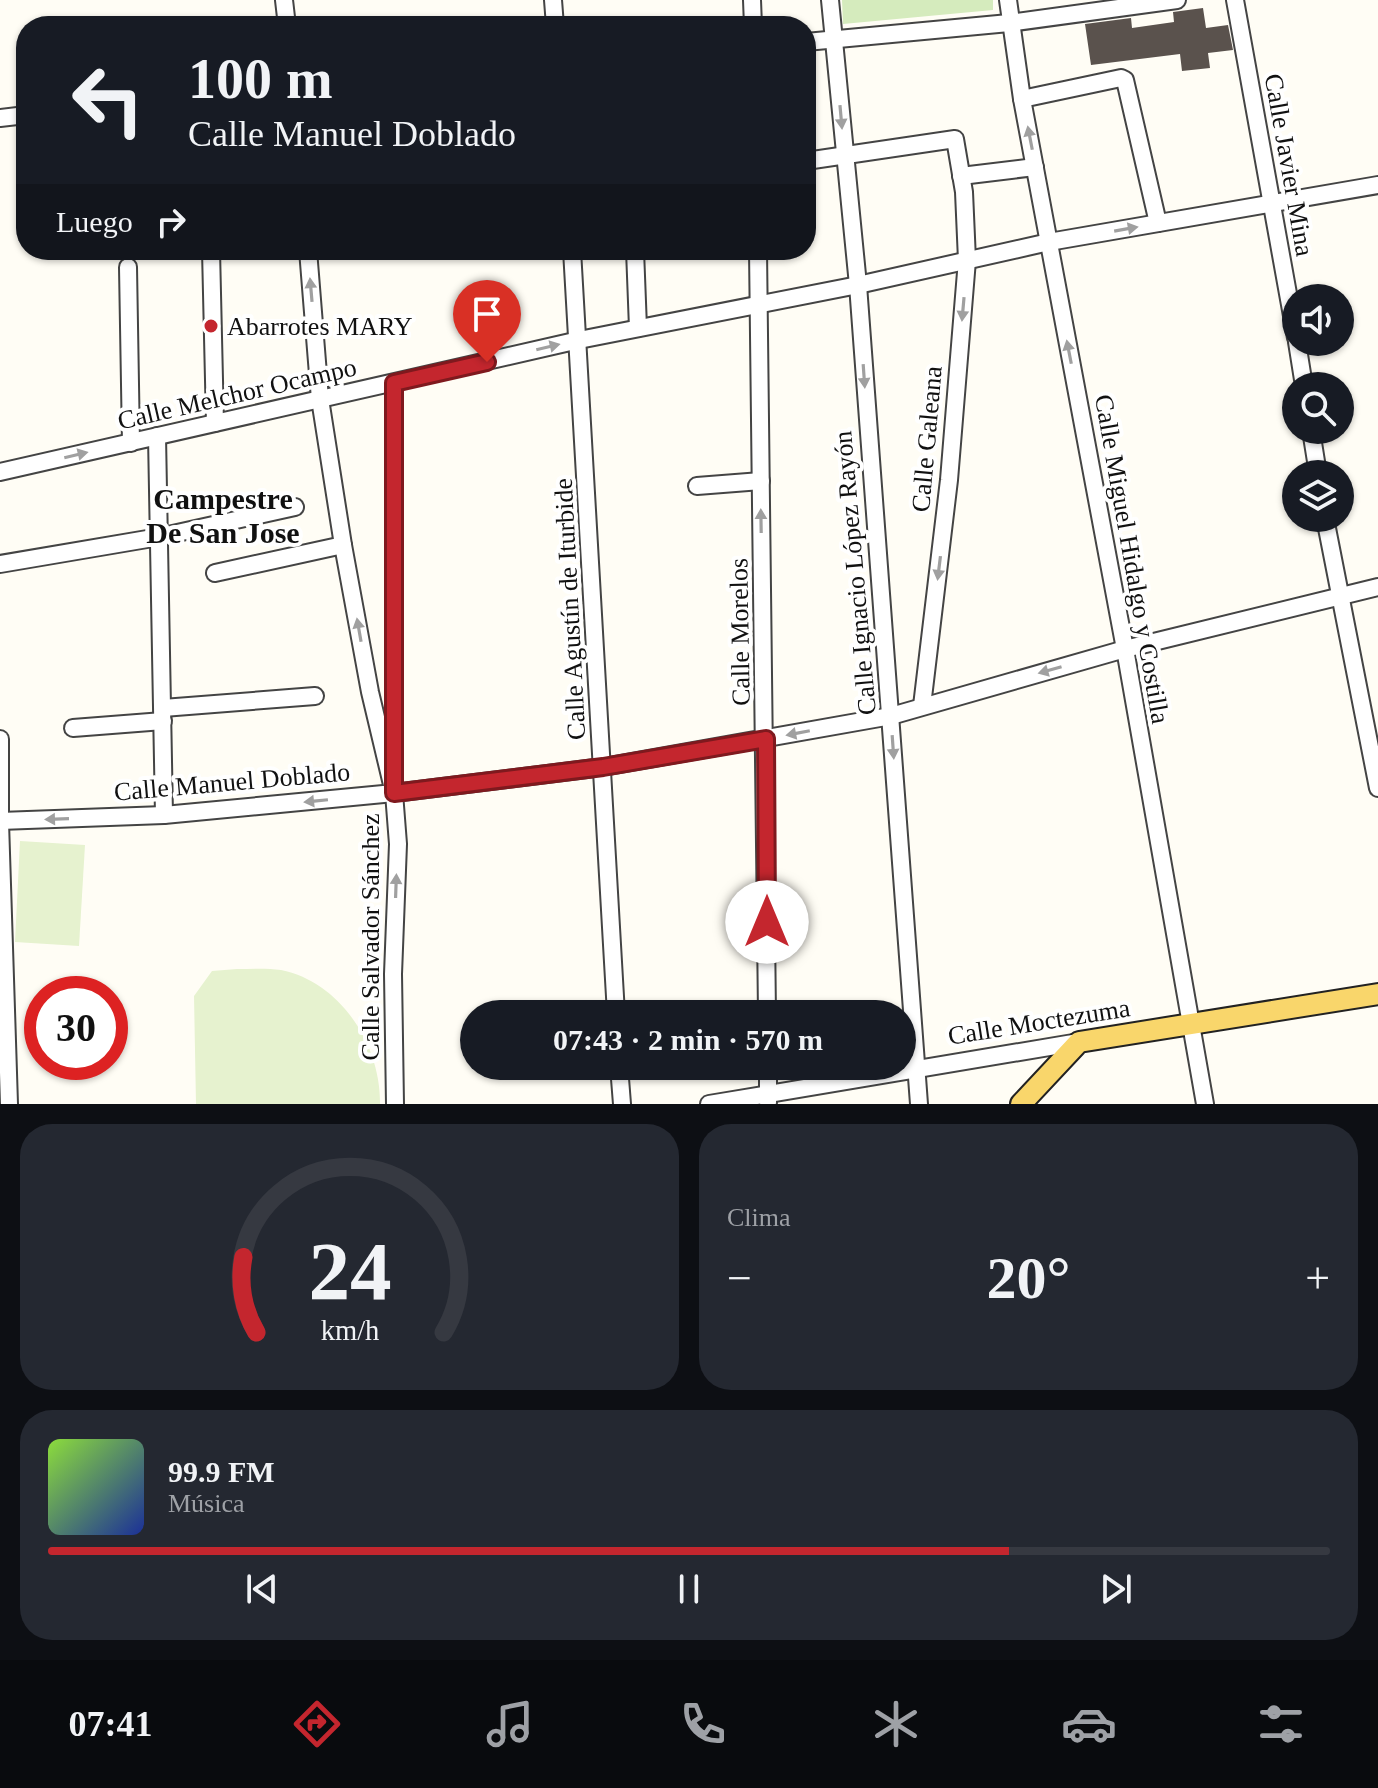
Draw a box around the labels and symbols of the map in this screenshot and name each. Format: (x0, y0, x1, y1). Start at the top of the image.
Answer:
street label: Calle Javier Mina (1259, 71, 1319, 259)
one-way arrow (835, 105, 848, 130)
one-way arrow (1023, 125, 1036, 150)
one-way arrow (1113, 222, 1138, 234)
one-way arrow (304, 277, 317, 302)
pin (453, 280, 521, 362)
one-way arrow (956, 297, 969, 322)
place label: Abarrotes MARY (227, 312, 413, 341)
marker: Abarrotes MARY (202, 317, 220, 335)
one-way arrow (1063, 339, 1075, 364)
one-way arrow (536, 340, 561, 353)
street label: Calle Melchor Ocampo (115, 352, 359, 436)
one-way arrow (857, 364, 870, 389)
street label: Calle Galeana (906, 364, 948, 513)
street label: Calle Miguel Hidalgo y Costilla (1089, 392, 1175, 726)
street label: Calle Ignacio López Rayón (828, 430, 882, 716)
one-way arrow (64, 448, 89, 461)
street label: Calle Agustín de Iturbide (549, 477, 591, 741)
district label: Campestre De San Jose (146, 482, 300, 549)
one-way arrow (755, 508, 768, 533)
one-way arrow (932, 556, 945, 581)
street label: Calle Morelos (724, 558, 756, 706)
one-way arrow (352, 617, 364, 642)
one-way arrow (1037, 664, 1061, 677)
one-way arrow (785, 727, 810, 740)
one-way arrow (887, 735, 900, 760)
street label: Calle Manuel Doblado (113, 757, 351, 807)
one-way arrow (303, 794, 328, 807)
one-way arrow (44, 812, 69, 825)
street label: Calle Salvador Sánchez (356, 814, 385, 1060)
one-way arrow (390, 873, 403, 898)
position arrow (725, 880, 809, 964)
speed limit sign: 30 (24, 976, 128, 1080)
street label: Calle Moctezuma (946, 993, 1133, 1051)

